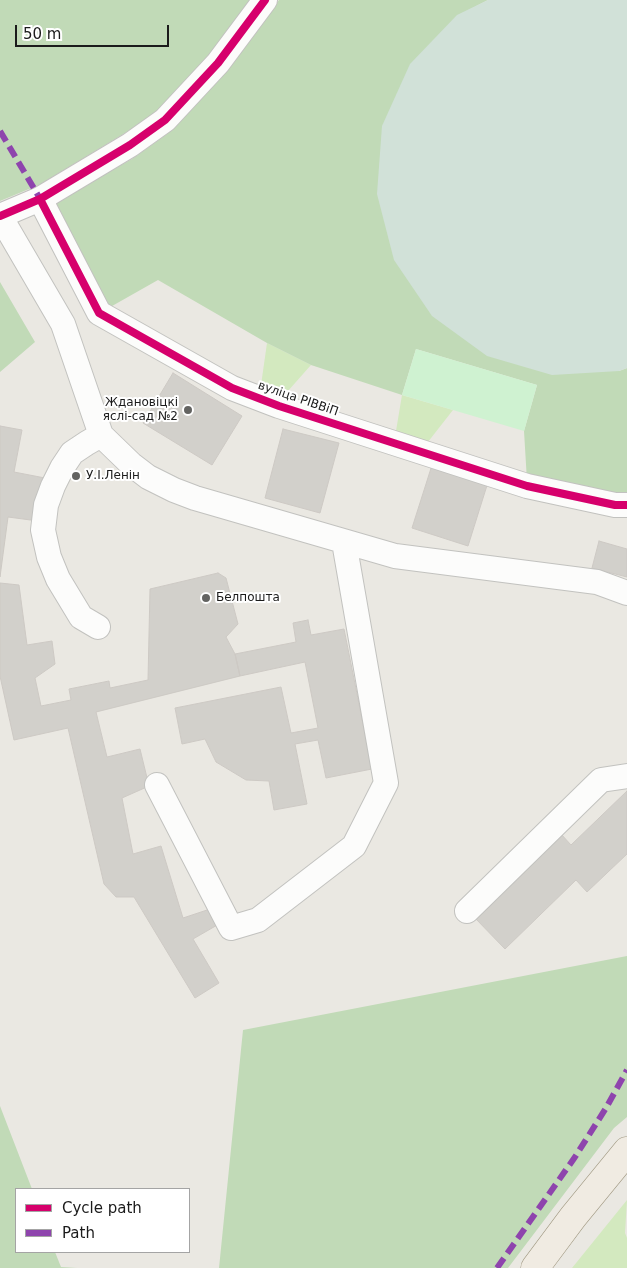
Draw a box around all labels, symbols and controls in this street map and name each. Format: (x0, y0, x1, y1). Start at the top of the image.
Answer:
scale bar (18, 15, 171, 47)
text: 50 m (23, 25, 61, 43)
street label: вуліца РІВВіП (256, 379, 340, 419)
place label: Ждановіцкі яслі-сад №2 (103, 396, 178, 424)
marker: Ждановіцкі яслі-сад №2 (182, 404, 194, 416)
place label: У.І.Ленін (86, 469, 140, 483)
marker: У.І.Ленін (70, 470, 82, 482)
place label: Белпошта (216, 591, 280, 605)
marker: Белпошта (200, 592, 212, 604)
legend (15, 1188, 190, 1253)
text: Cycle path (62, 1199, 142, 1217)
text: Path (62, 1224, 95, 1242)

